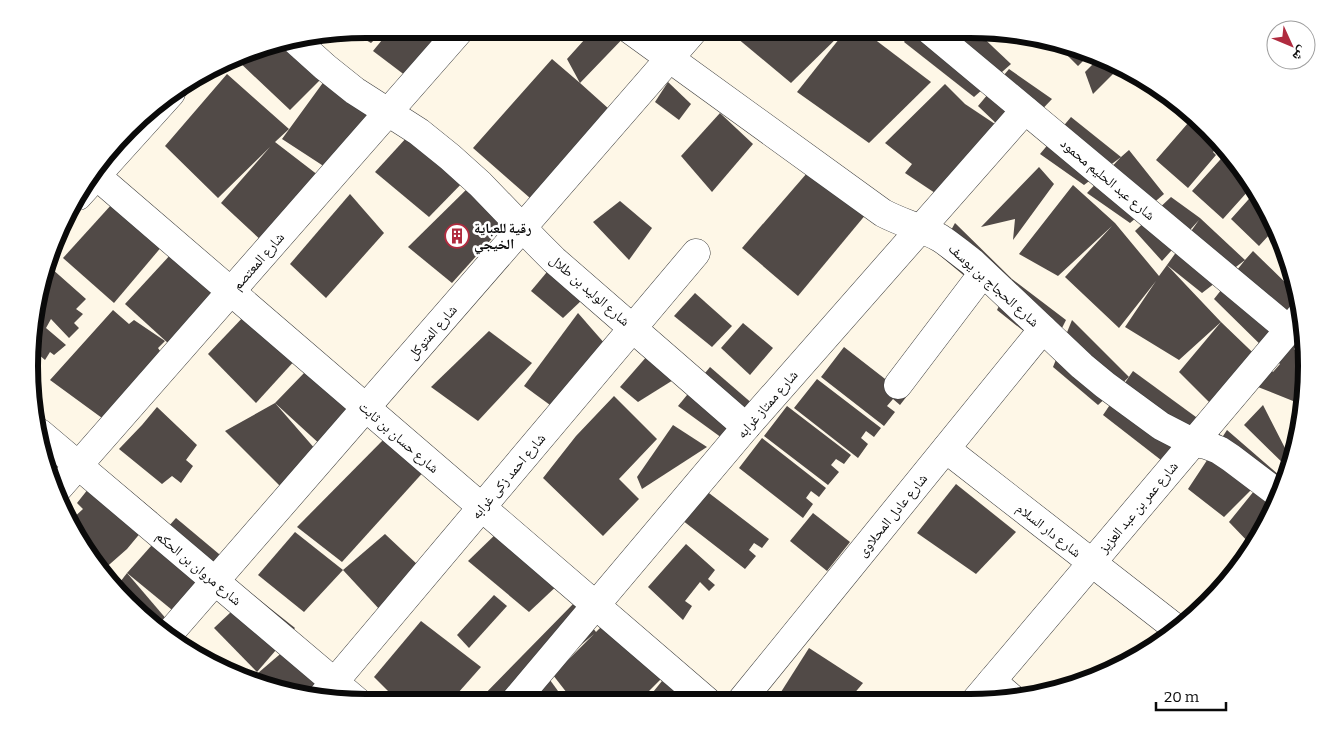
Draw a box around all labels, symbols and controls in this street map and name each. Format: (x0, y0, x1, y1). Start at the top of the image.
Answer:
north arrow (1266, 20, 1316, 70)
text: ش (1289, 42, 1311, 65)
street label: شارع عبد الحليم محمود (1056, 135, 1158, 225)
place label: رقية للعباية الخيجي (474, 220, 532, 255)
building icon: رقية للعباية الخيجي (444, 223, 470, 249)
street label: شارع المعتصم (229, 229, 289, 294)
street label: شارع الحجاج بن يوسف (944, 240, 1043, 331)
street label: شارع الوليد بن طلال (545, 251, 633, 331)
street label: شارع المتوكل (404, 301, 462, 364)
street label: شارع ممتاز غرابه (733, 367, 802, 442)
street label: شارع حسان بن ثابت (354, 398, 442, 478)
street label: شارع احمد زكى غرابه (468, 430, 550, 523)
street label: شارع عمر بن عبد العزيز (1094, 458, 1182, 558)
street label: شارع عادل المحلاوى (854, 470, 932, 561)
street label: شارع دار السلام (1012, 500, 1085, 562)
street label: شارع مروان بن الحكم (152, 528, 245, 610)
scale bar (1156, 680, 1226, 712)
text: 20 m (1164, 688, 1200, 706)

